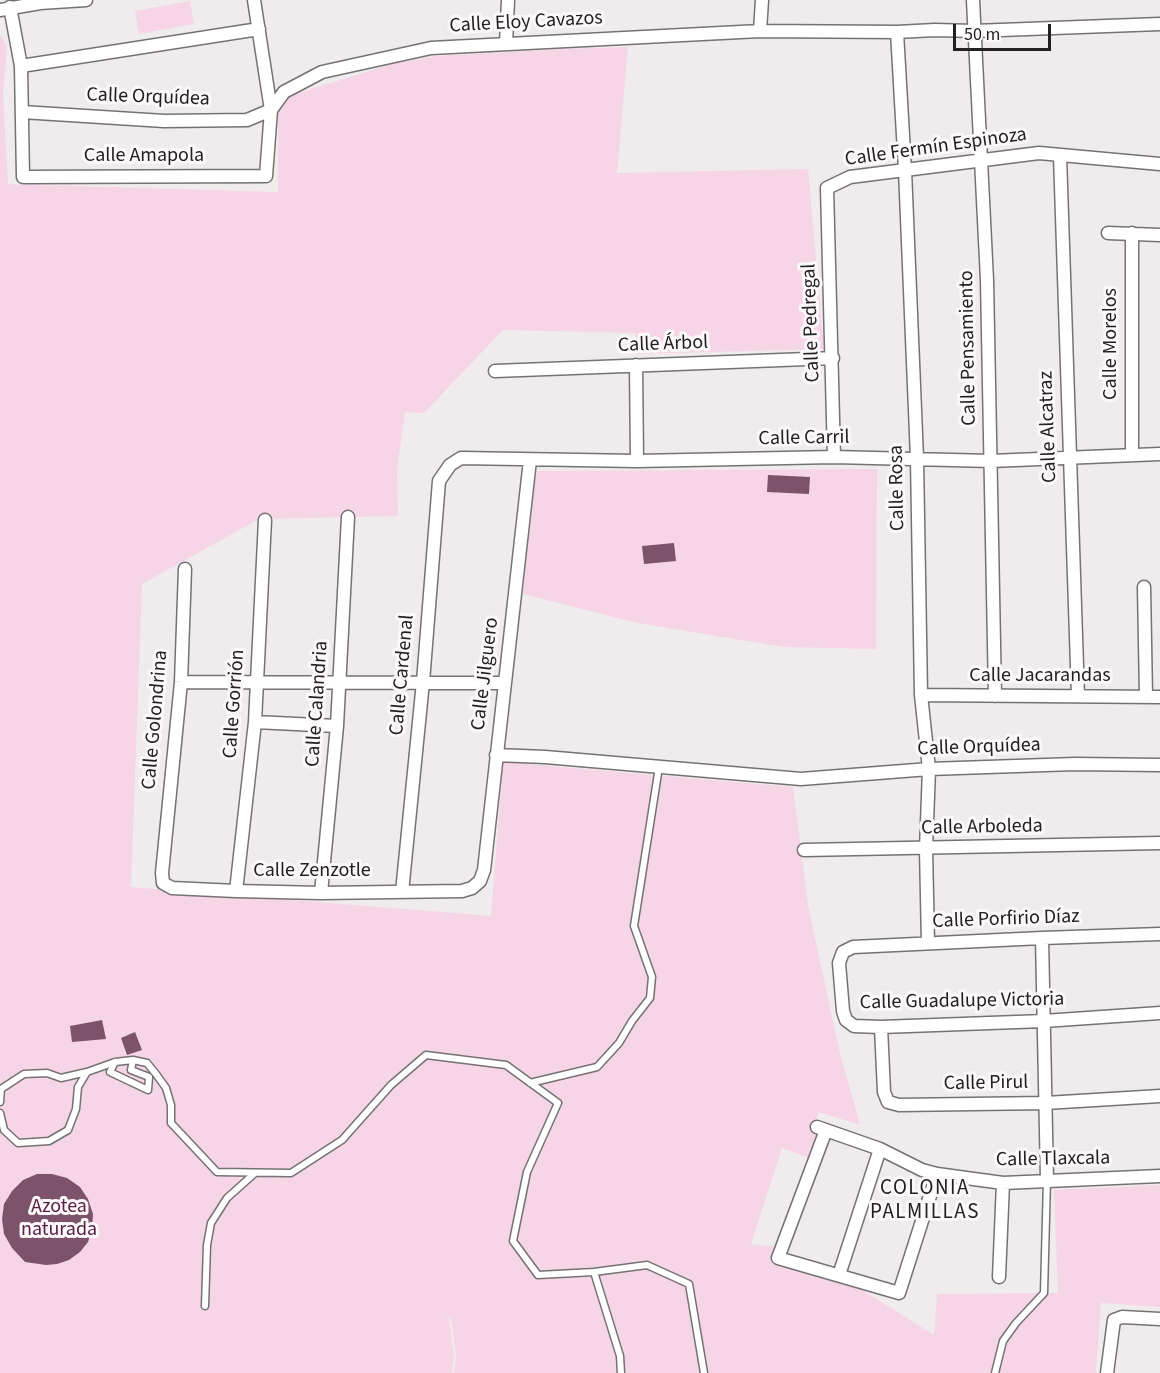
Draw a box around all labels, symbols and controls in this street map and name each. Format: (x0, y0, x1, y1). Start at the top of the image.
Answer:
street label: Calle Eloy Cavazos (449, 7, 603, 39)
scale bar (956, 12, 1054, 50)
text: 50 m (964, 22, 1000, 47)
street label: Calle Orquídea (86, 84, 210, 112)
street label: Calle Fermín Espinoza (844, 123, 1028, 173)
street label: Calle Amapola (84, 145, 204, 169)
street label: Calle Pedregal (798, 263, 826, 383)
street label: Calle Pensamiento (956, 270, 982, 426)
street label: Calle Morelos (1100, 288, 1124, 400)
street label: Calle Árbol (617, 331, 709, 359)
street label: Calle Alcatraz (1035, 371, 1063, 483)
street label: Calle Carril (758, 426, 850, 452)
street label: Calle Rosa (885, 445, 911, 531)
street label: Calle Cardenal (386, 614, 420, 736)
street label: Calle Jilguero (467, 616, 505, 732)
street label: Calle Calandria (302, 640, 334, 768)
street label: Calle Golondrina (138, 649, 174, 791)
street label: Calle Gorrión (219, 649, 251, 759)
street label: Calle Jacarandas (969, 665, 1111, 689)
street label: Calle Orquídea (917, 734, 1041, 762)
street label: Calle Arboleda (921, 815, 1043, 841)
street label: Calle Zenzotle (253, 860, 371, 884)
street label: Calle Porfirio Díaz (932, 905, 1080, 935)
street label: Calle Guadalupe Victoria (860, 988, 1064, 1016)
street label: Calle Pirul (943, 1071, 1029, 1097)
street label: Calle Tlaxcala (996, 1147, 1110, 1173)
district label: COLONIA PALMILLAS (870, 1176, 980, 1226)
park label: Azotea naturada (21, 1196, 97, 1243)

